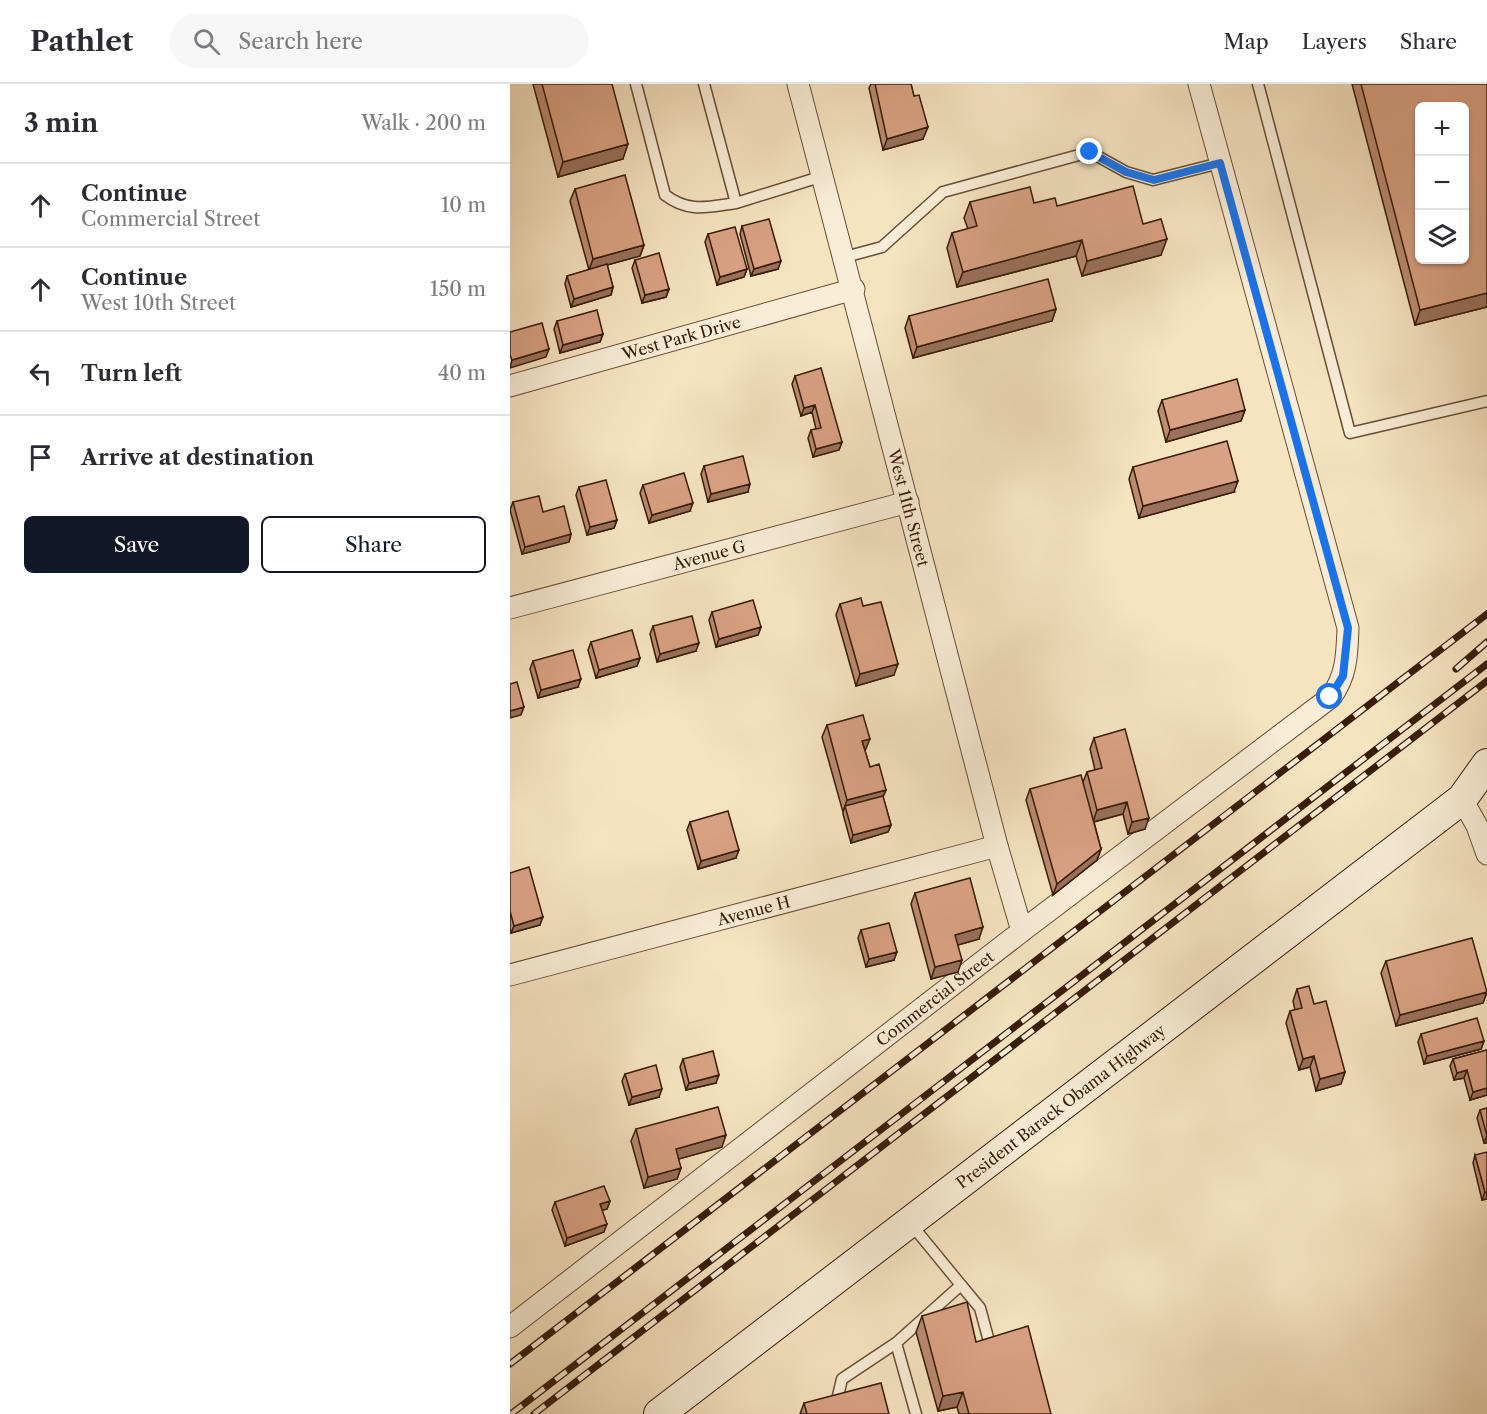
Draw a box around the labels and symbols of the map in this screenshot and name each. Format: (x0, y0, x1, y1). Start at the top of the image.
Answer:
route end (1076, 138, 1102, 164)
street label: West Park Drive (619, 311, 743, 364)
street label: West 11th Street (883, 446, 934, 569)
street label: Avenue G (670, 536, 748, 574)
route start (1316, 683, 1342, 709)
street label: Avenue H (714, 891, 792, 930)
street label: Commercial Street (872, 946, 998, 1050)
street label: President Barack Obama Highway (952, 1019, 1170, 1193)

